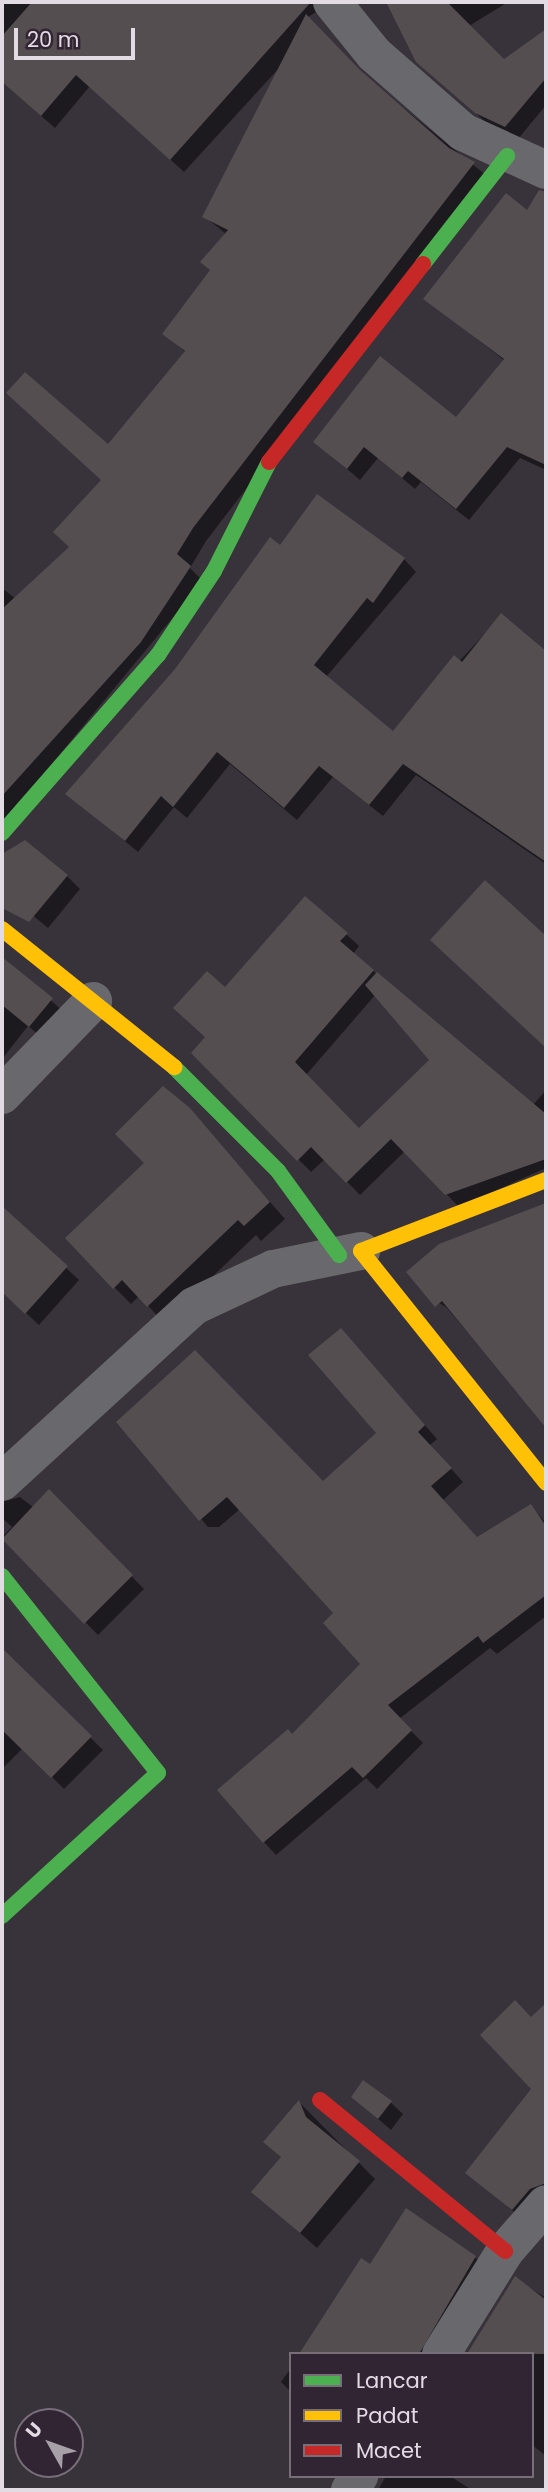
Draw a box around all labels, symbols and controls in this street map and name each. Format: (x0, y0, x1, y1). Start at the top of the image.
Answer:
scale bar (18, 14, 138, 58)
text: 20 m (27, 25, 80, 54)
legend (289, 2352, 534, 2478)
text: Lancar (356, 2366, 427, 2395)
text: Padat (356, 2401, 418, 2430)
north arrow (14, 2408, 84, 2478)
text: U (19, 2417, 49, 2444)
text: Macet (356, 2436, 422, 2465)

